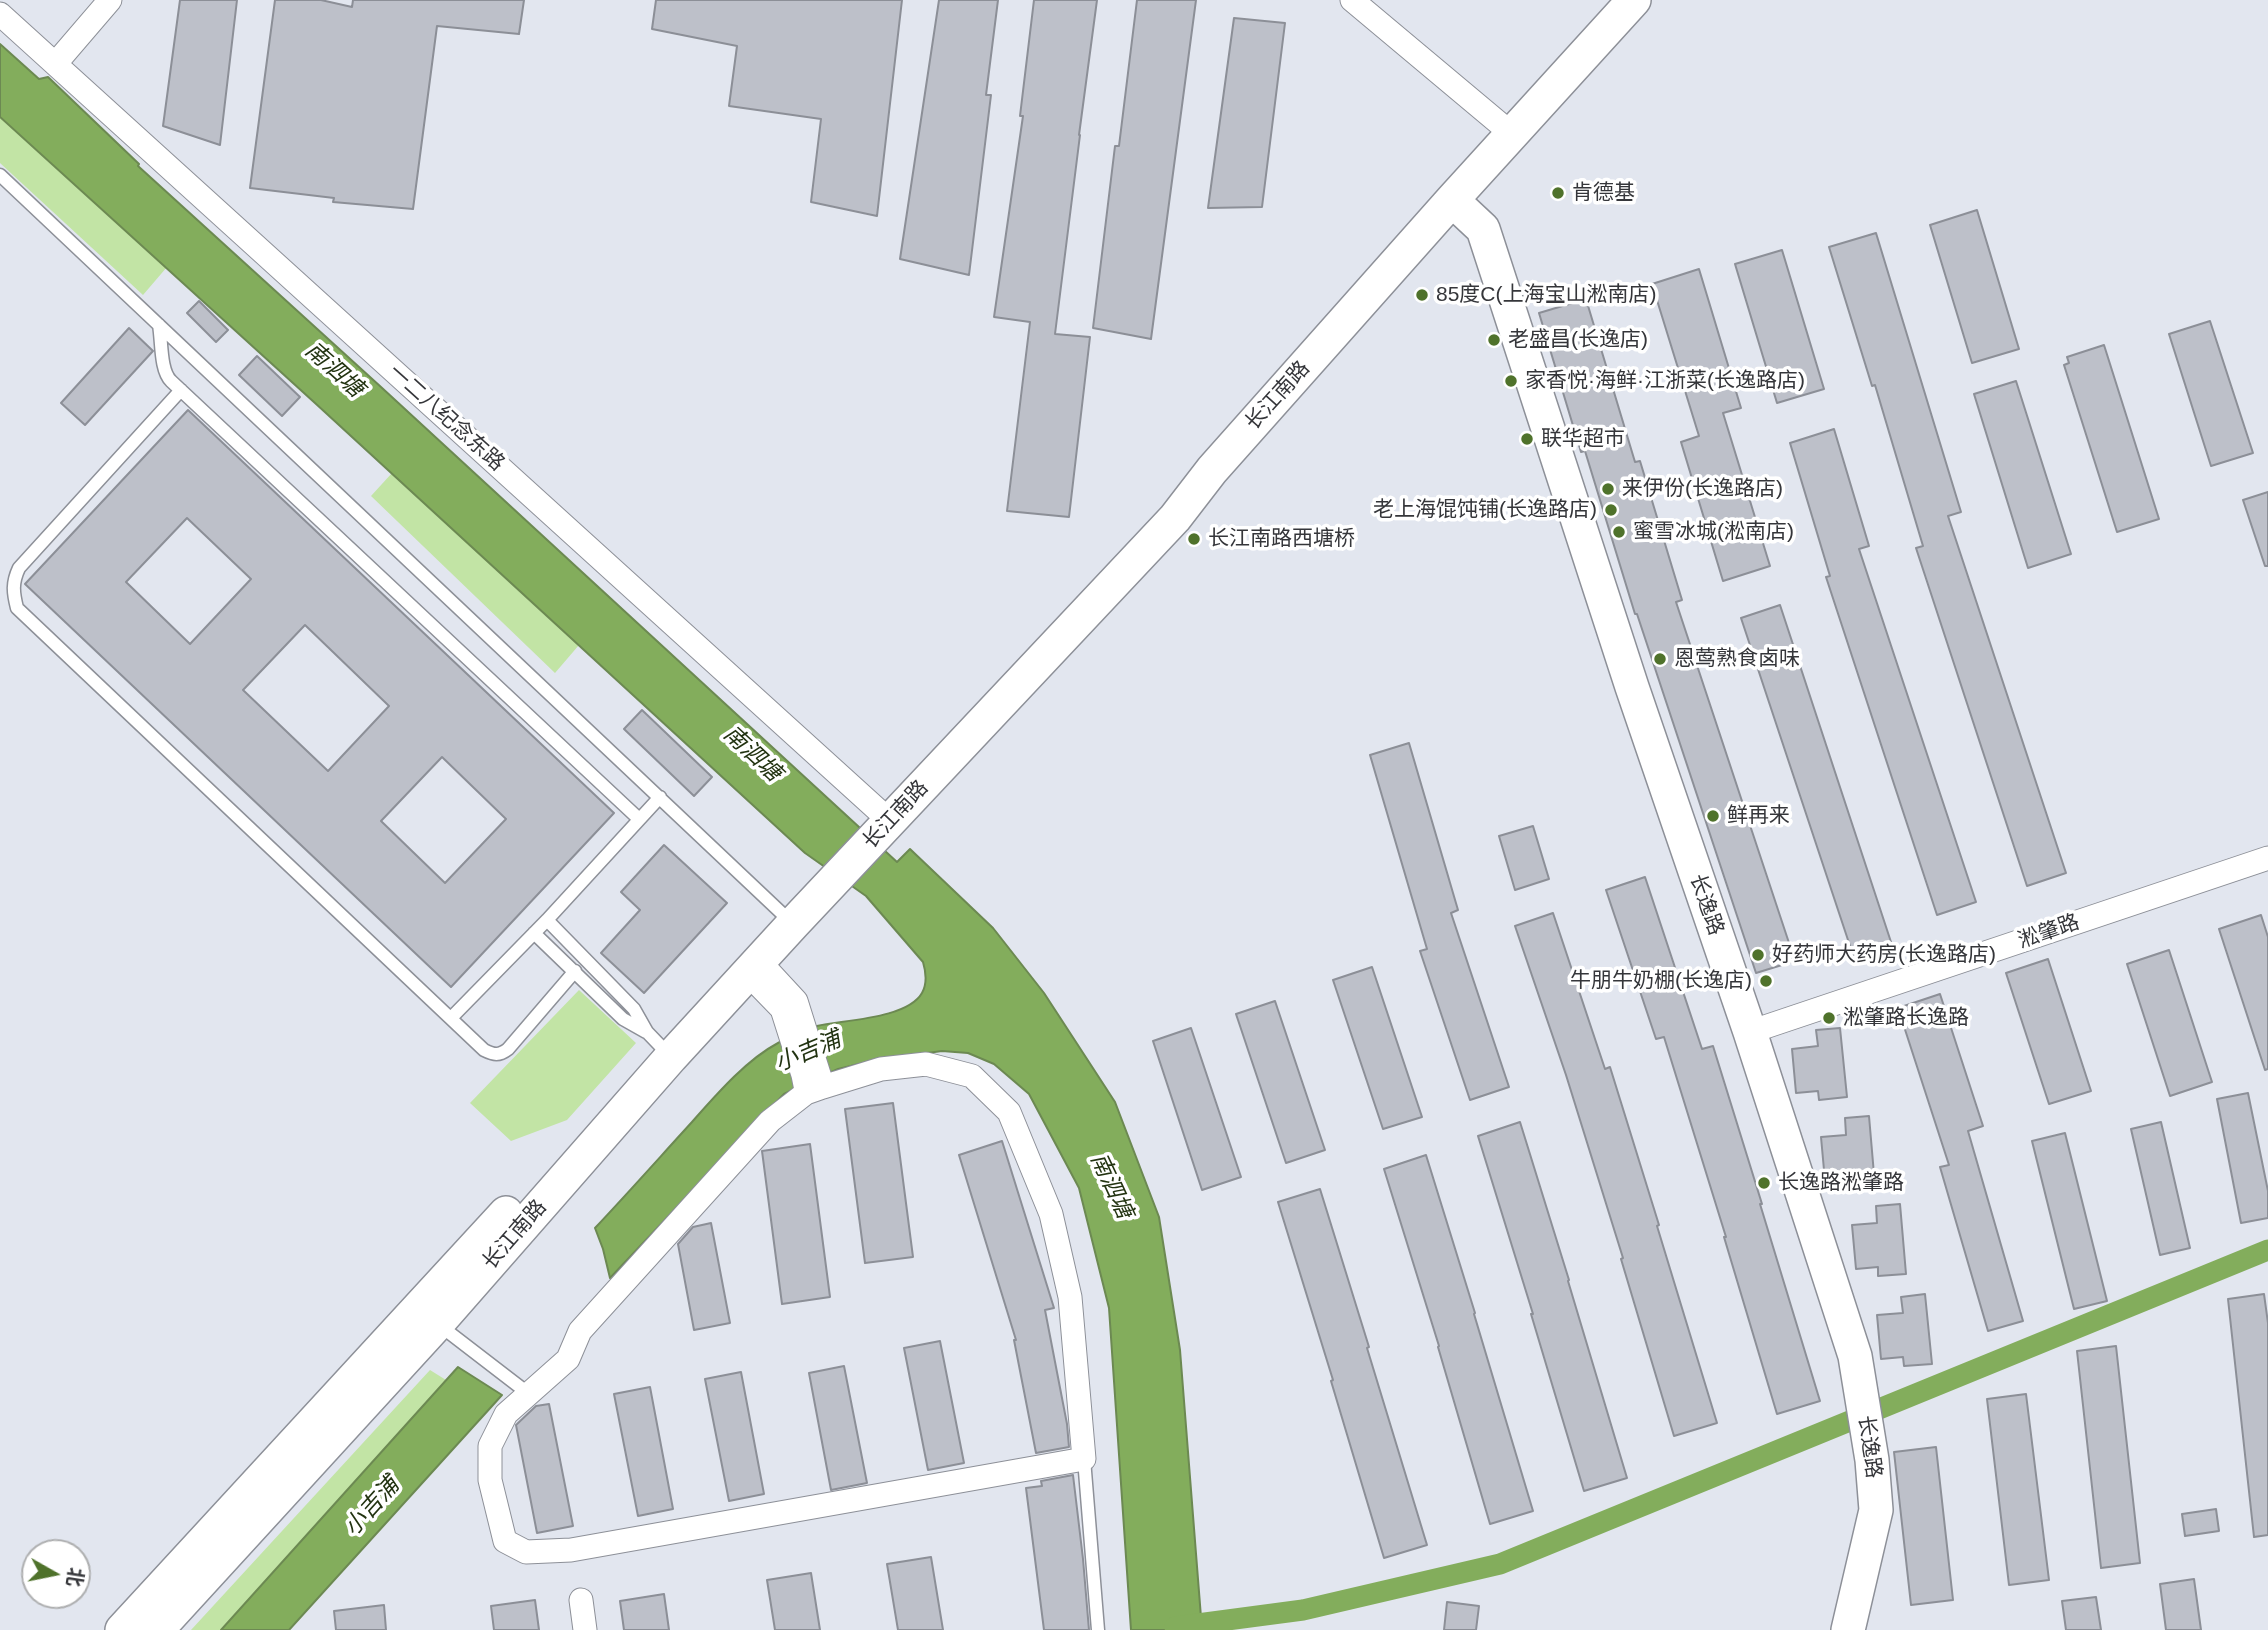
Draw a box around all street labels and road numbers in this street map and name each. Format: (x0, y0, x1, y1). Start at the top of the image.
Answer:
street label: 长江南路 (1241, 356, 1315, 436)
street label: 一二八纪念东路 (383, 359, 509, 477)
street label: 长江南路 (858, 776, 934, 854)
street label: 长逸路 (1684, 871, 1728, 939)
street label: 淞肇路 (2015, 910, 2083, 954)
street label: 长江南路 (478, 1195, 552, 1275)
street label: 长逸路 (1852, 1414, 1886, 1480)

